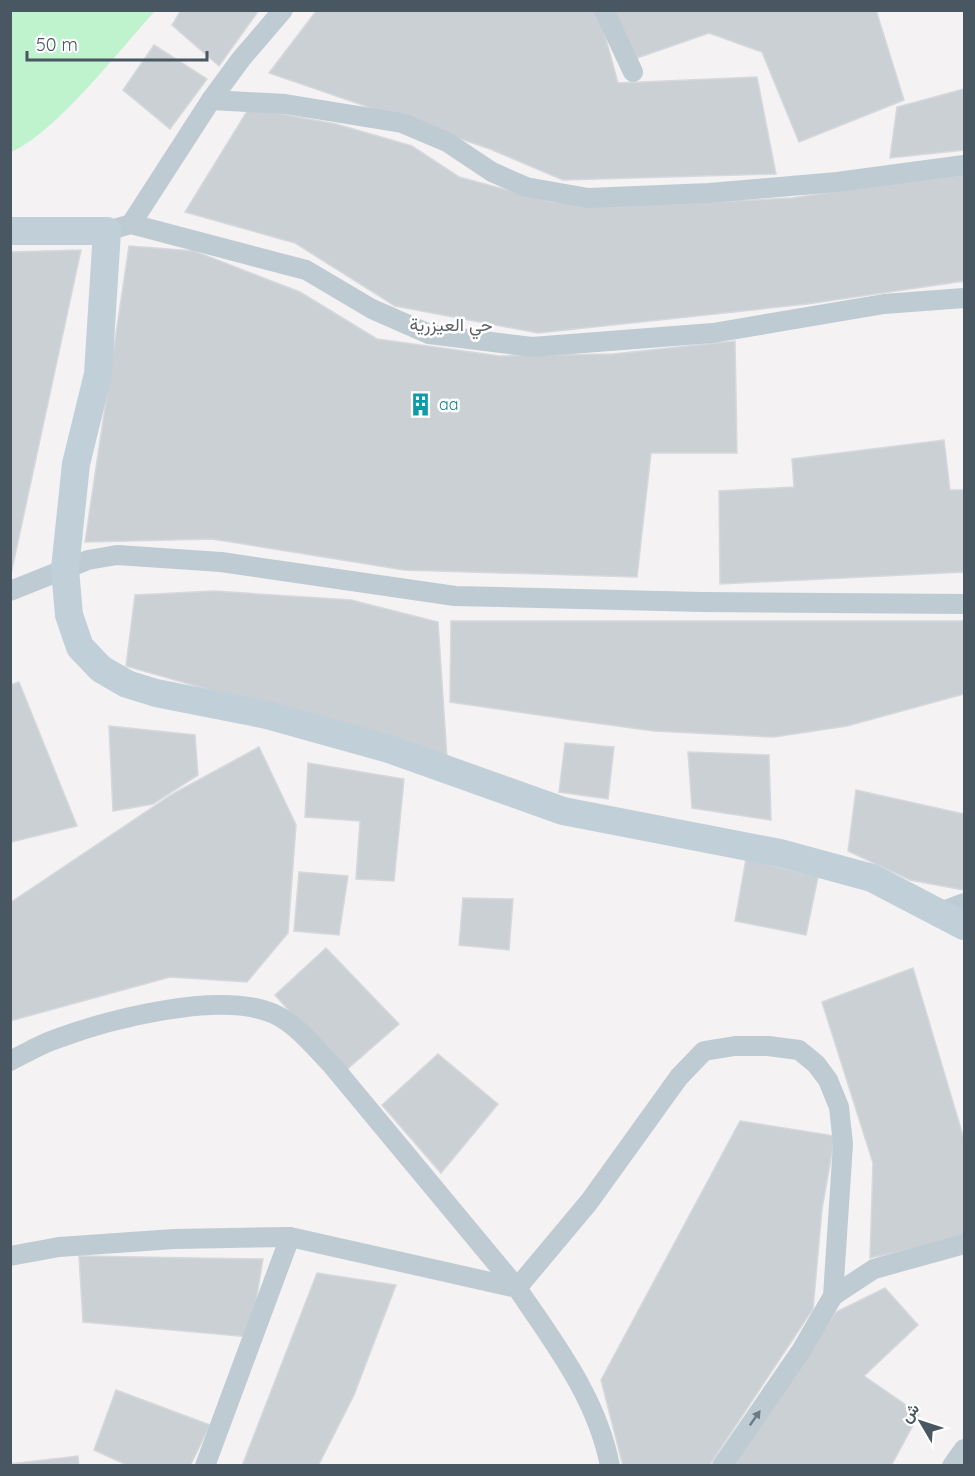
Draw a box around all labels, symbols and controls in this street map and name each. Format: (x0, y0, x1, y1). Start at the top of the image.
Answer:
scale bar (27, 24, 207, 62)
text: 50 m (36, 33, 78, 56)
district label: حي العيزرية (409, 313, 493, 340)
building icon: aa (408, 391, 434, 417)
place label: aa (439, 394, 459, 414)
north arrow (891, 1392, 951, 1452)
text: ش (896, 1399, 923, 1426)
one-way arrow (749, 1410, 761, 1426)

